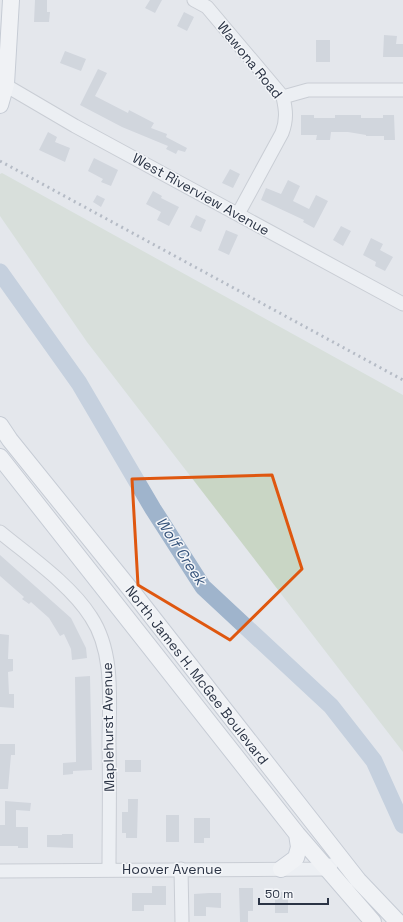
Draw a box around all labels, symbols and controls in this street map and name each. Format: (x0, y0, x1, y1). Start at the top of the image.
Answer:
street label: Wawona Road (213, 18, 287, 102)
street label: West Riverview Avenue (129, 149, 273, 239)
water label: Wolf Creek (152, 513, 211, 590)
street label: North James H. McGee Boulevard (121, 582, 273, 768)
street label: Maplehurst Avenue (98, 662, 118, 792)
street label: Hoover Avenue (122, 860, 222, 878)
scale bar (259, 880, 328, 906)
text: 50 m (265, 886, 293, 902)

